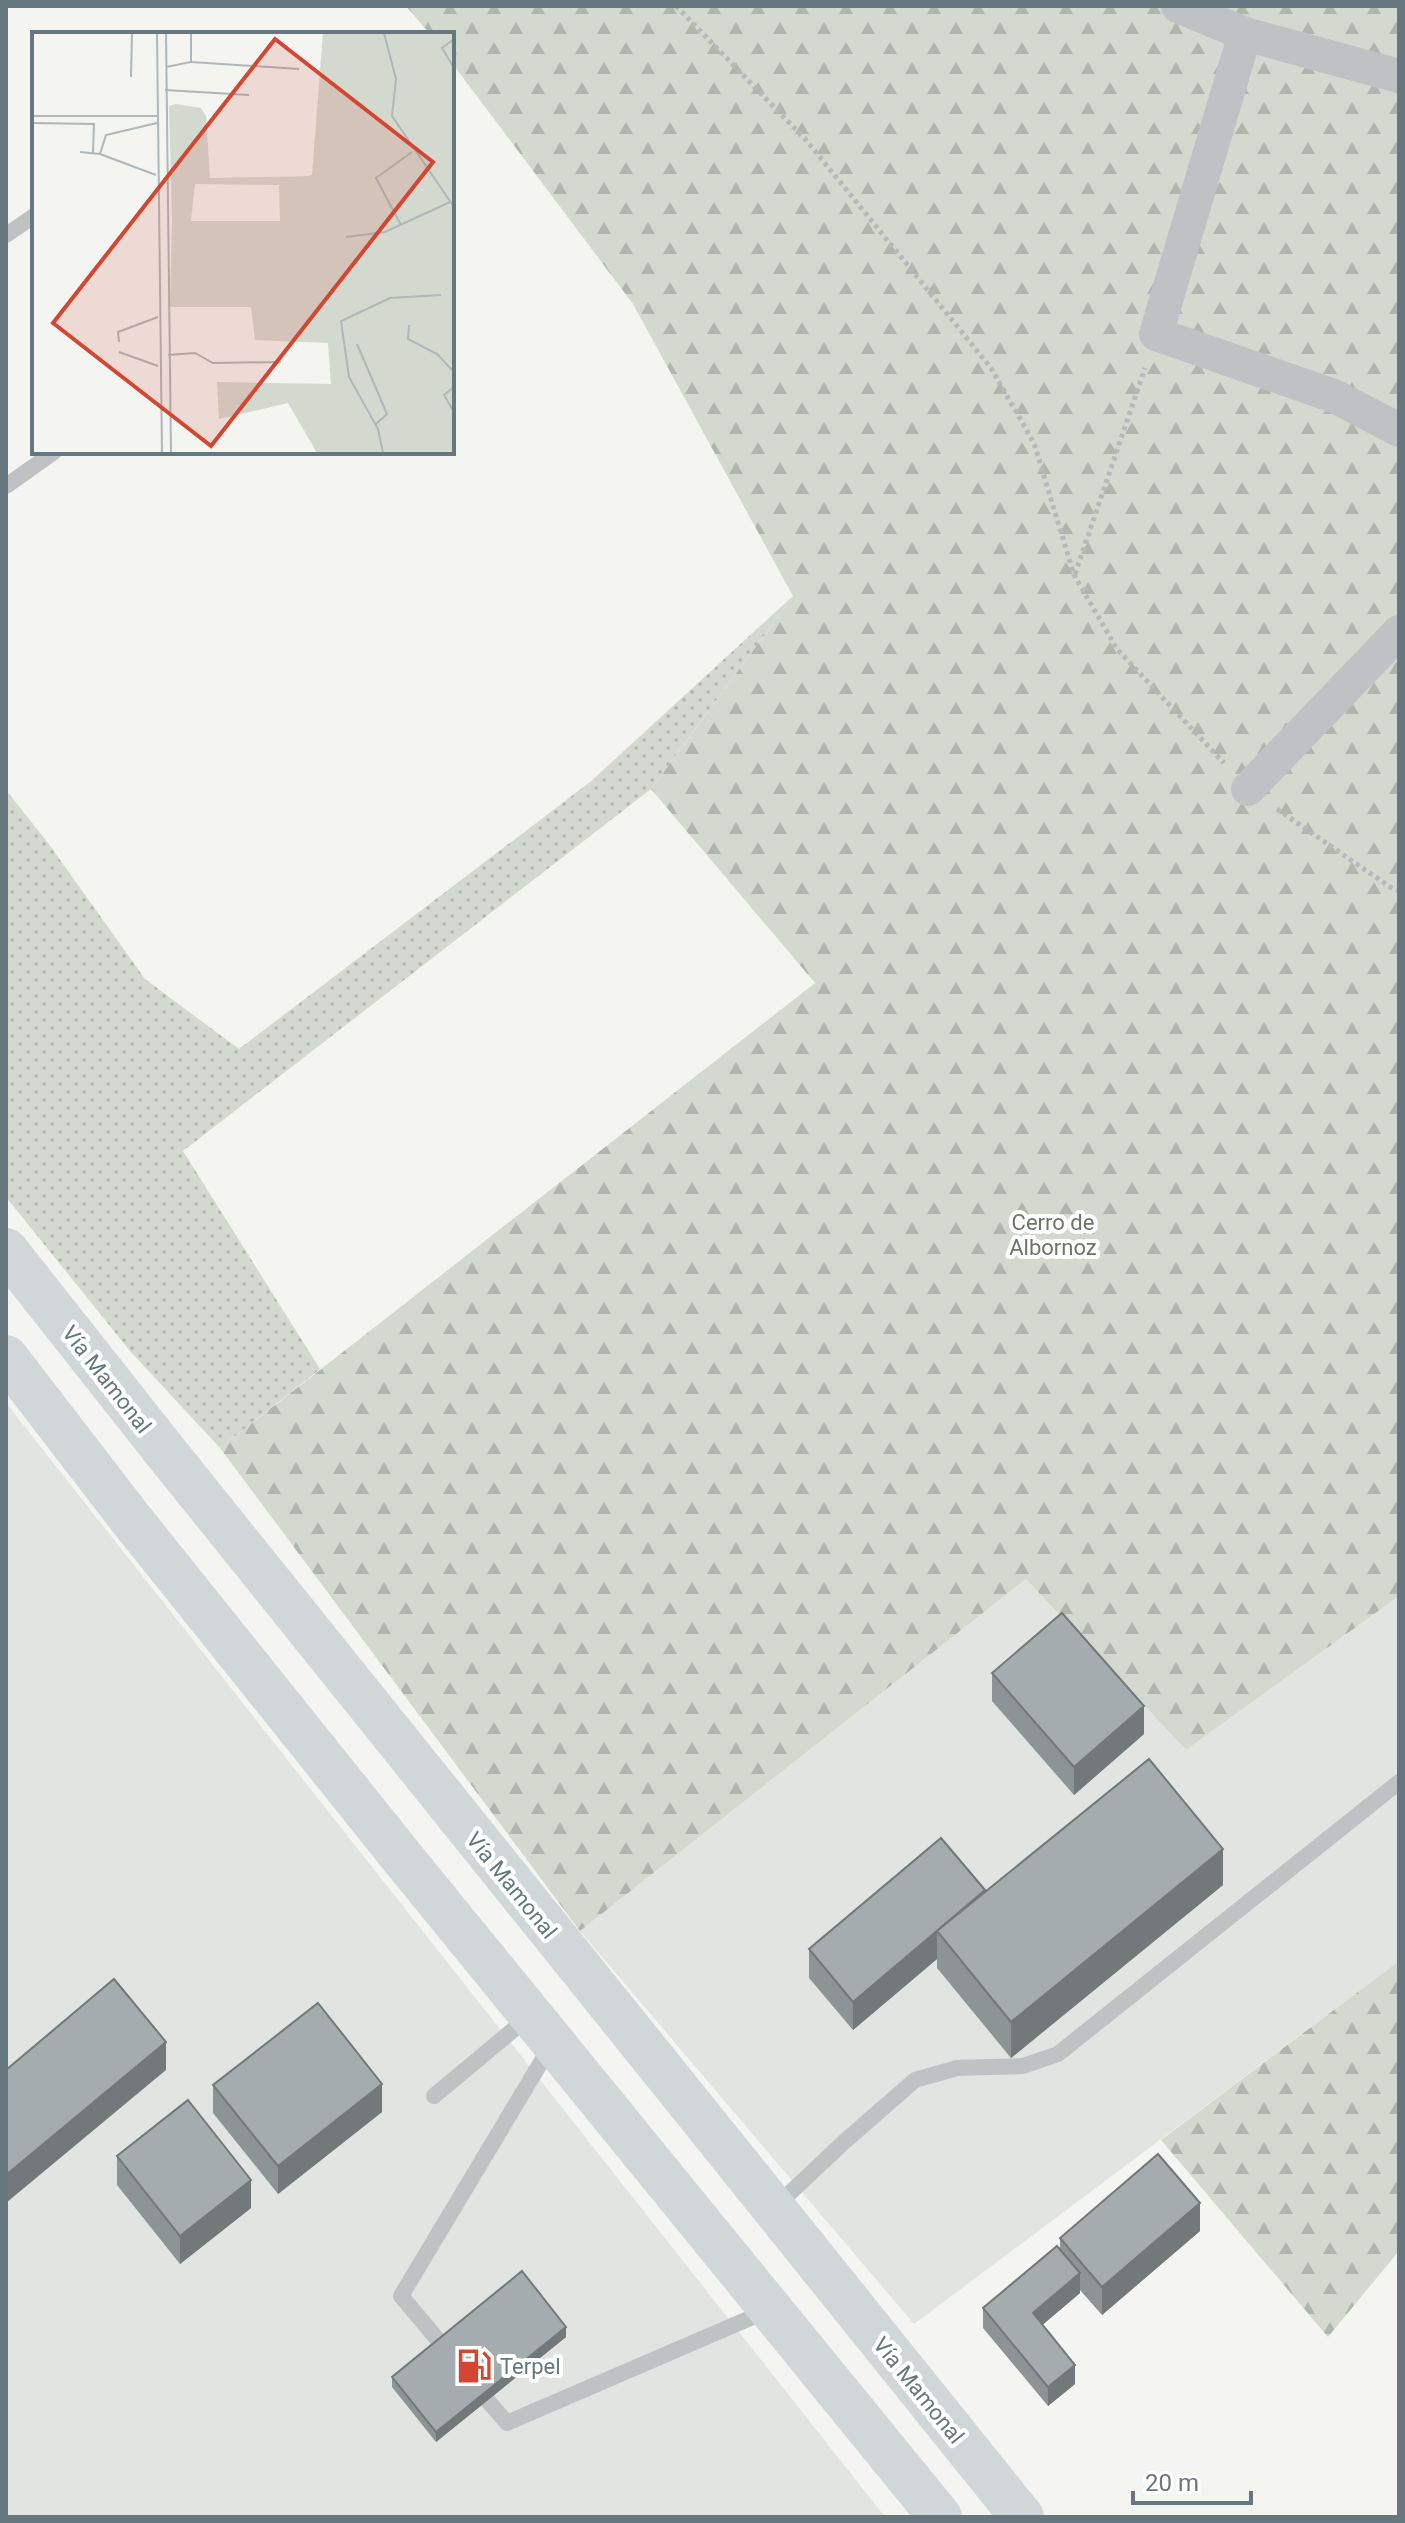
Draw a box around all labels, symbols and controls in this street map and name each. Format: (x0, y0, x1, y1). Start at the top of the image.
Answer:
inset map (32, 32, 454, 454)
park label: Cerro de Albornoz (1009, 1210, 1097, 1260)
street label: Vía Mamonal (57, 1321, 156, 1438)
street label: Vía Mamonal (461, 1827, 562, 1943)
street label: Vía Mamonal (868, 2332, 969, 2448)
fuel station icon: Terpel (455, 2347, 493, 2385)
place label: Terpel (500, 2354, 561, 2379)
scale bar (1133, 2455, 1251, 2505)
text: 20 m (1145, 2469, 1199, 2497)

